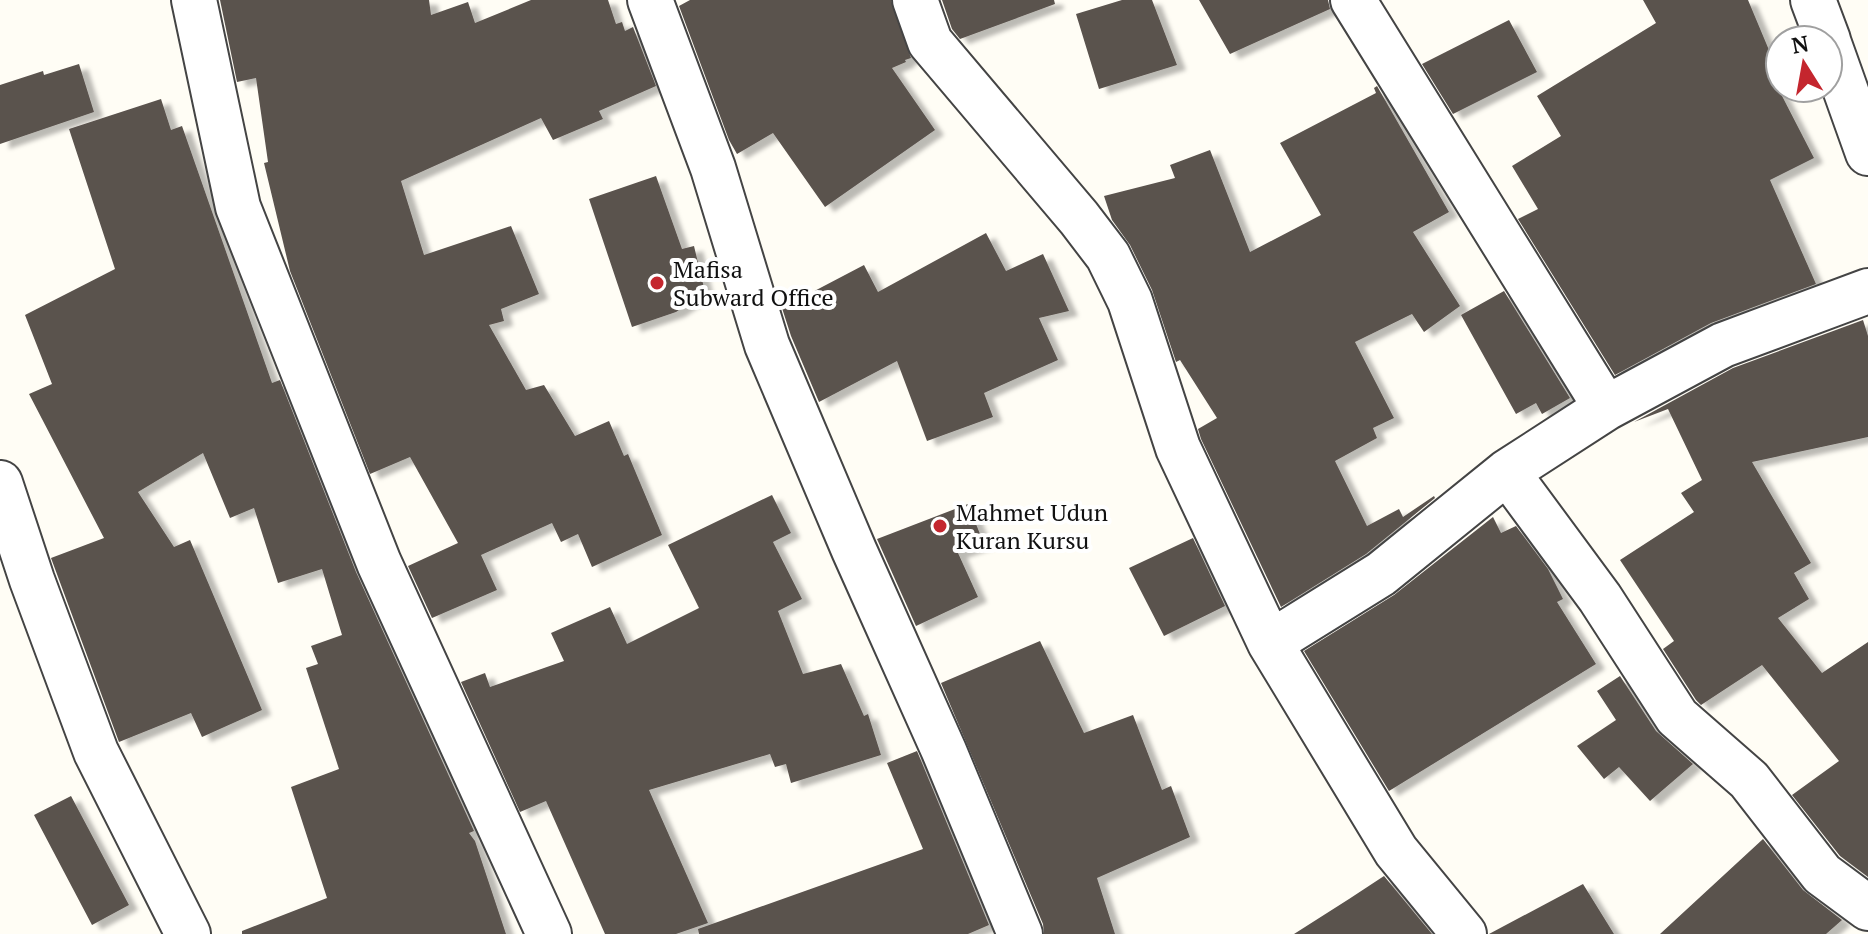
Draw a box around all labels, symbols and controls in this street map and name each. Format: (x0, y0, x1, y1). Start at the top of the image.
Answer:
north arrow (1764, 24, 1844, 104)
text: N (1789, 28, 1811, 60)
place label: Mafisa Subward Office (673, 253, 834, 313)
marker: Mafisa Subward Office (648, 274, 666, 292)
place label: Mahmet Udun Kuran Kursu (956, 496, 1108, 556)
marker: Mahmet Udun Kuran Kursu (931, 517, 949, 535)

